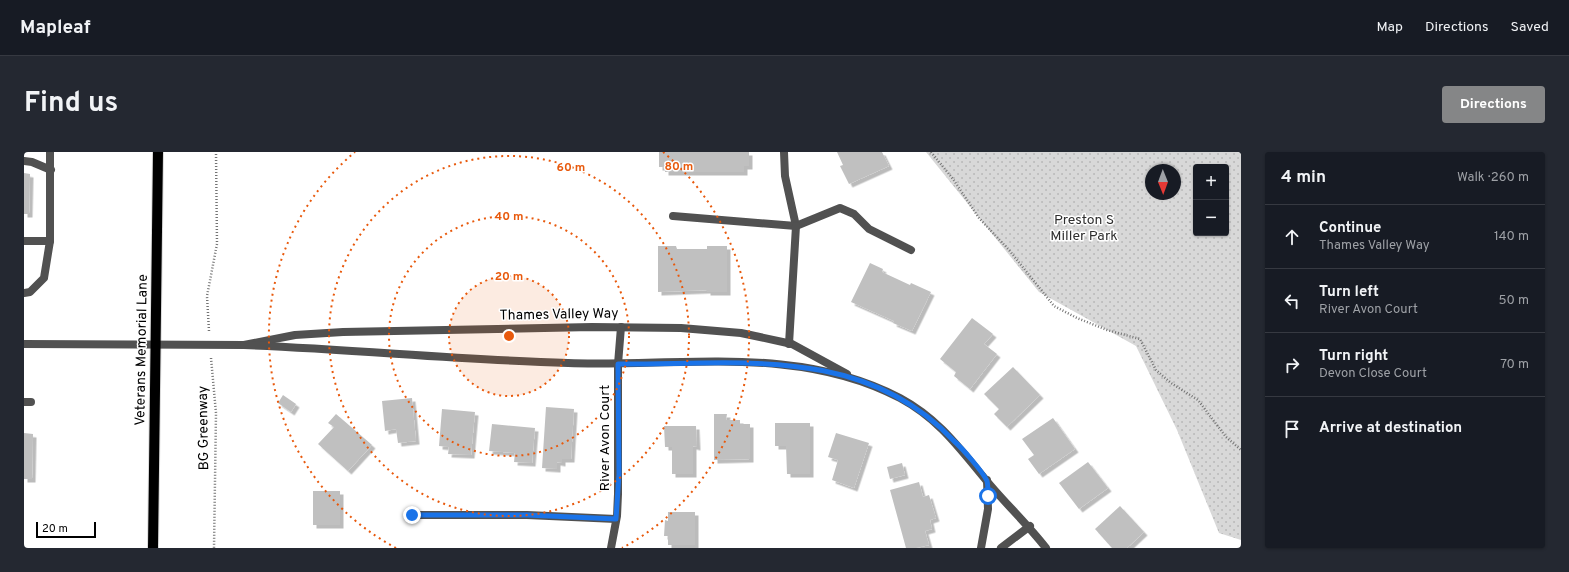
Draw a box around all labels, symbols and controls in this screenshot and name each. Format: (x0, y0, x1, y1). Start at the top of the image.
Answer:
text: Mapleaf (20, 16, 91, 40)
text: Map (1377, 19, 1403, 36)
text: Directions (1425, 19, 1489, 36)
text: Saved (1511, 19, 1549, 36)
text: Find us (24, 86, 118, 122)
button: Directions (1442, 86, 1545, 123)
text: 80 m (665, 159, 693, 175)
text: 60 m (557, 160, 585, 176)
north arrow (1145, 164, 1181, 200)
map controls (1193, 164, 1229, 236)
button: + (1193, 164, 1229, 200)
text: 4 min (1281, 167, 1326, 189)
text: Walk · 260 m (1457, 170, 1529, 186)
button: − (1193, 200, 1229, 236)
text: 40 m (494, 209, 524, 225)
park label: Preston S Miller Park (1050, 212, 1118, 245)
text: Continue (1319, 219, 1381, 238)
icon: ahead (1281, 226, 1303, 248)
text: 140 m (1494, 229, 1529, 245)
text: Thames Valley Way (1319, 238, 1430, 254)
text: 20 m (495, 269, 523, 285)
street label: Veterans Memorial Lane (132, 274, 152, 426)
text: Turn left (1319, 283, 1379, 302)
icon: left (1281, 290, 1303, 312)
text: 50 m (1499, 293, 1529, 309)
text: River Avon Court (1319, 302, 1418, 318)
street label: Thames Valley Way (499, 305, 619, 325)
centre of rings (502, 329, 516, 343)
text: Turn right (1319, 347, 1388, 366)
icon: right (1281, 354, 1303, 376)
text: 70 m (1500, 357, 1529, 373)
text: Devon Close Court (1319, 366, 1427, 382)
street label: River Avon Court (597, 385, 614, 491)
street label: BG Greenway (195, 386, 213, 470)
icon: arrive (1281, 418, 1303, 440)
text: Arrive at destination (1319, 419, 1462, 438)
route start (979, 487, 997, 505)
route end (403, 506, 421, 524)
scale bar (36, 520, 96, 539)
text: 20 m (42, 522, 68, 536)

